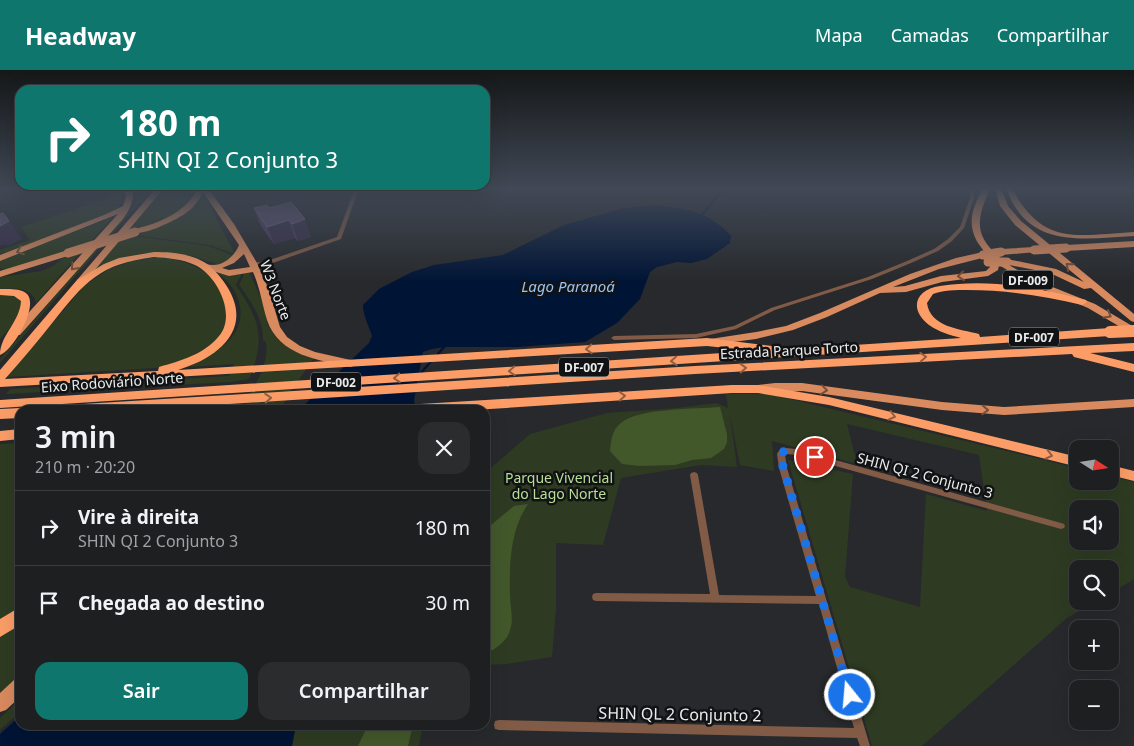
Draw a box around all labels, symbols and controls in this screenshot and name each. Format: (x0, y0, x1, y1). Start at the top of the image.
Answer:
text: Headway (25, 19, 136, 52)
text: Mapa (815, 23, 863, 47)
text: Camadas (891, 23, 969, 47)
text: Compartilhar (997, 23, 1109, 47)
text: 180 m (118, 99, 221, 146)
icon: right (35, 105, 100, 170)
text: SHIN QI 2 Conjunto 3 (118, 144, 338, 174)
one-way arrow (16, 245, 24, 255)
street label: W3 Norte (256, 257, 296, 323)
one-way arrow (70, 262, 79, 271)
one-way arrow (1066, 262, 1075, 271)
one-way arrow (956, 270, 964, 281)
road number: DF-009 (1003, 270, 1053, 290)
water label: Lago Paranoá (521, 276, 615, 296)
one-way arrow (1103, 309, 1112, 319)
road number: DF-007 (1009, 328, 1059, 346)
street label: Estrada Parque Torto (719, 337, 859, 363)
one-way arrow (584, 343, 592, 354)
one-way arrow (919, 352, 927, 363)
one-way arrow (670, 356, 678, 367)
road number: DF-007 (559, 358, 609, 376)
one-way arrow (740, 362, 748, 373)
one-way arrow (508, 365, 516, 376)
street label: Eixo Rodoviário Norte (40, 368, 184, 396)
road number: DF-002 (311, 372, 361, 392)
one-way arrow (393, 372, 401, 383)
one-way arrow (821, 384, 829, 395)
one-way arrow (619, 390, 627, 401)
one-way arrow (264, 392, 272, 403)
one-way arrow (982, 404, 990, 415)
one-way arrow (887, 410, 896, 421)
text: 3 min (35, 416, 116, 457)
button: close (418, 422, 470, 474)
pin (794, 436, 836, 478)
north arrow (1069, 440, 1119, 490)
map controls (1069, 440, 1119, 730)
icon: arrive (801, 443, 829, 471)
street label: SHIN QI 2 Conjunto 3 (855, 448, 995, 502)
one-way arrow (1045, 449, 1054, 460)
text: 210 m · 20:20 (35, 456, 135, 478)
park label: Parque Vivencial do Lago Norte (505, 468, 613, 503)
button: sound (1069, 500, 1119, 550)
text: Vire à direita (78, 504, 199, 530)
icon: right (35, 514, 63, 542)
text: 180 m (415, 515, 470, 541)
text: SHIN QI 2 Conjunto 3 (78, 530, 238, 552)
button: search (1069, 560, 1119, 610)
icon: arrive (35, 589, 63, 617)
text: Chegada ao destino (78, 590, 265, 616)
text: 30 m (426, 590, 470, 616)
button: + (1069, 620, 1119, 670)
button: Sair (35, 662, 248, 720)
button: Compartilhar (258, 662, 470, 720)
position arrow (823, 668, 875, 720)
button: − (1069, 680, 1119, 730)
street label: SHIN QL 2 Conjunto 2 (598, 702, 762, 726)

